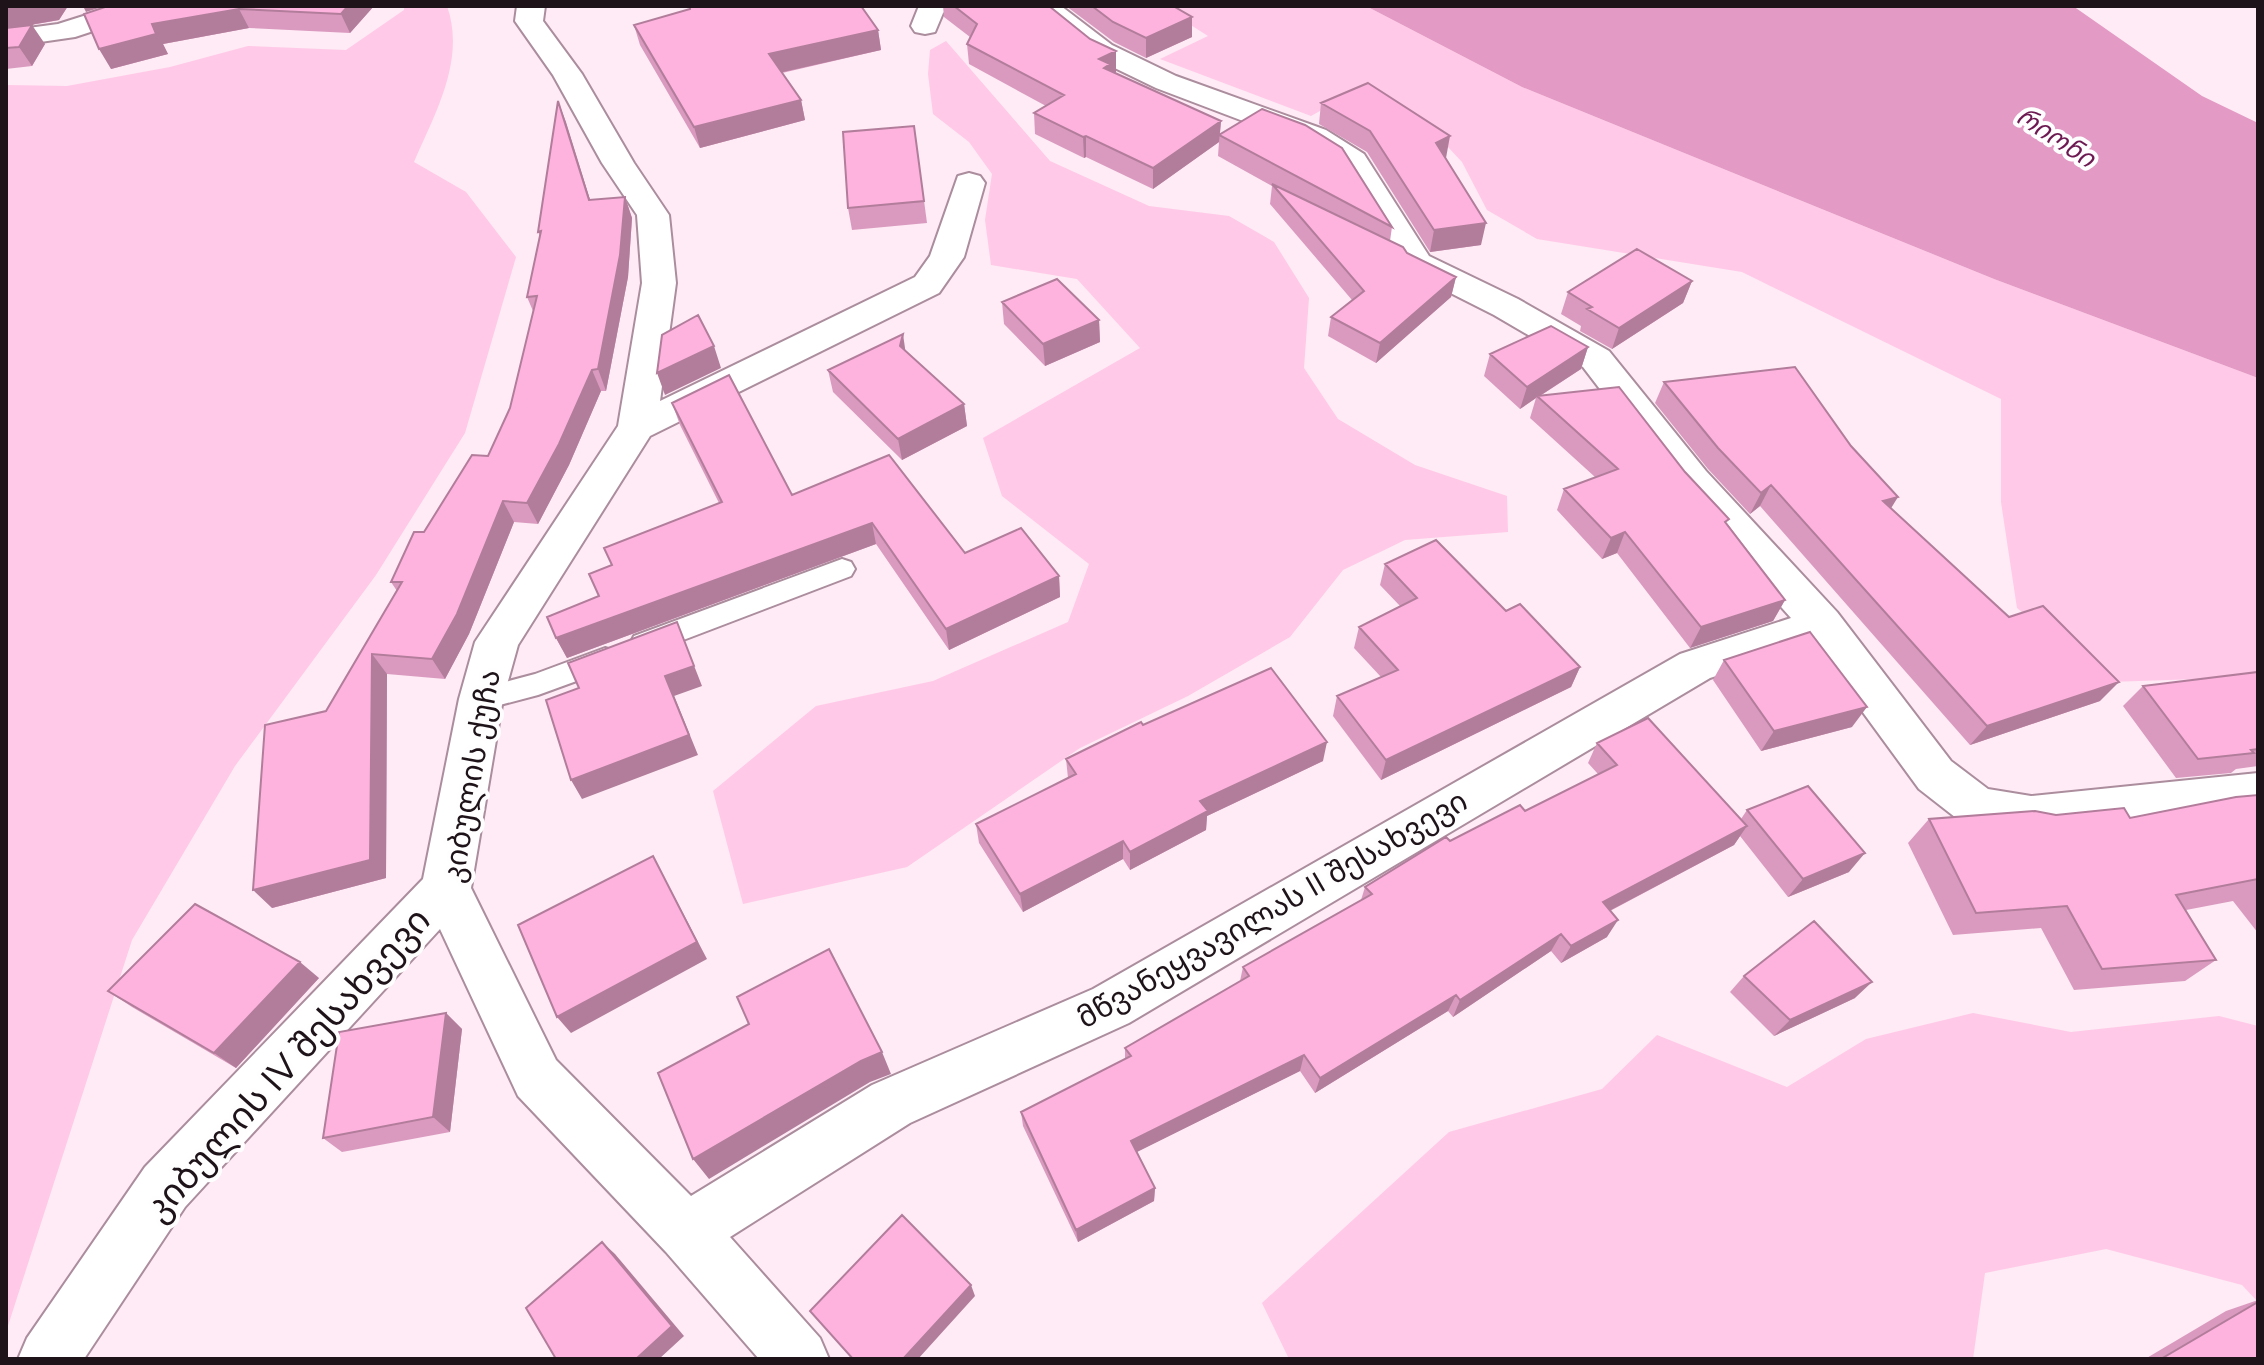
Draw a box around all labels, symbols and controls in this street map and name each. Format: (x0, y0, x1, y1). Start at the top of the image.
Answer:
water label: რიონი (2011, 100, 2102, 175)
street label: კიბულის ქუჩა (434, 667, 508, 885)
street label: მწვანეყვავილას II შესახვევი (1070, 782, 1474, 1036)
street label: კიბულის IV შესახვევი (135, 899, 440, 1230)

